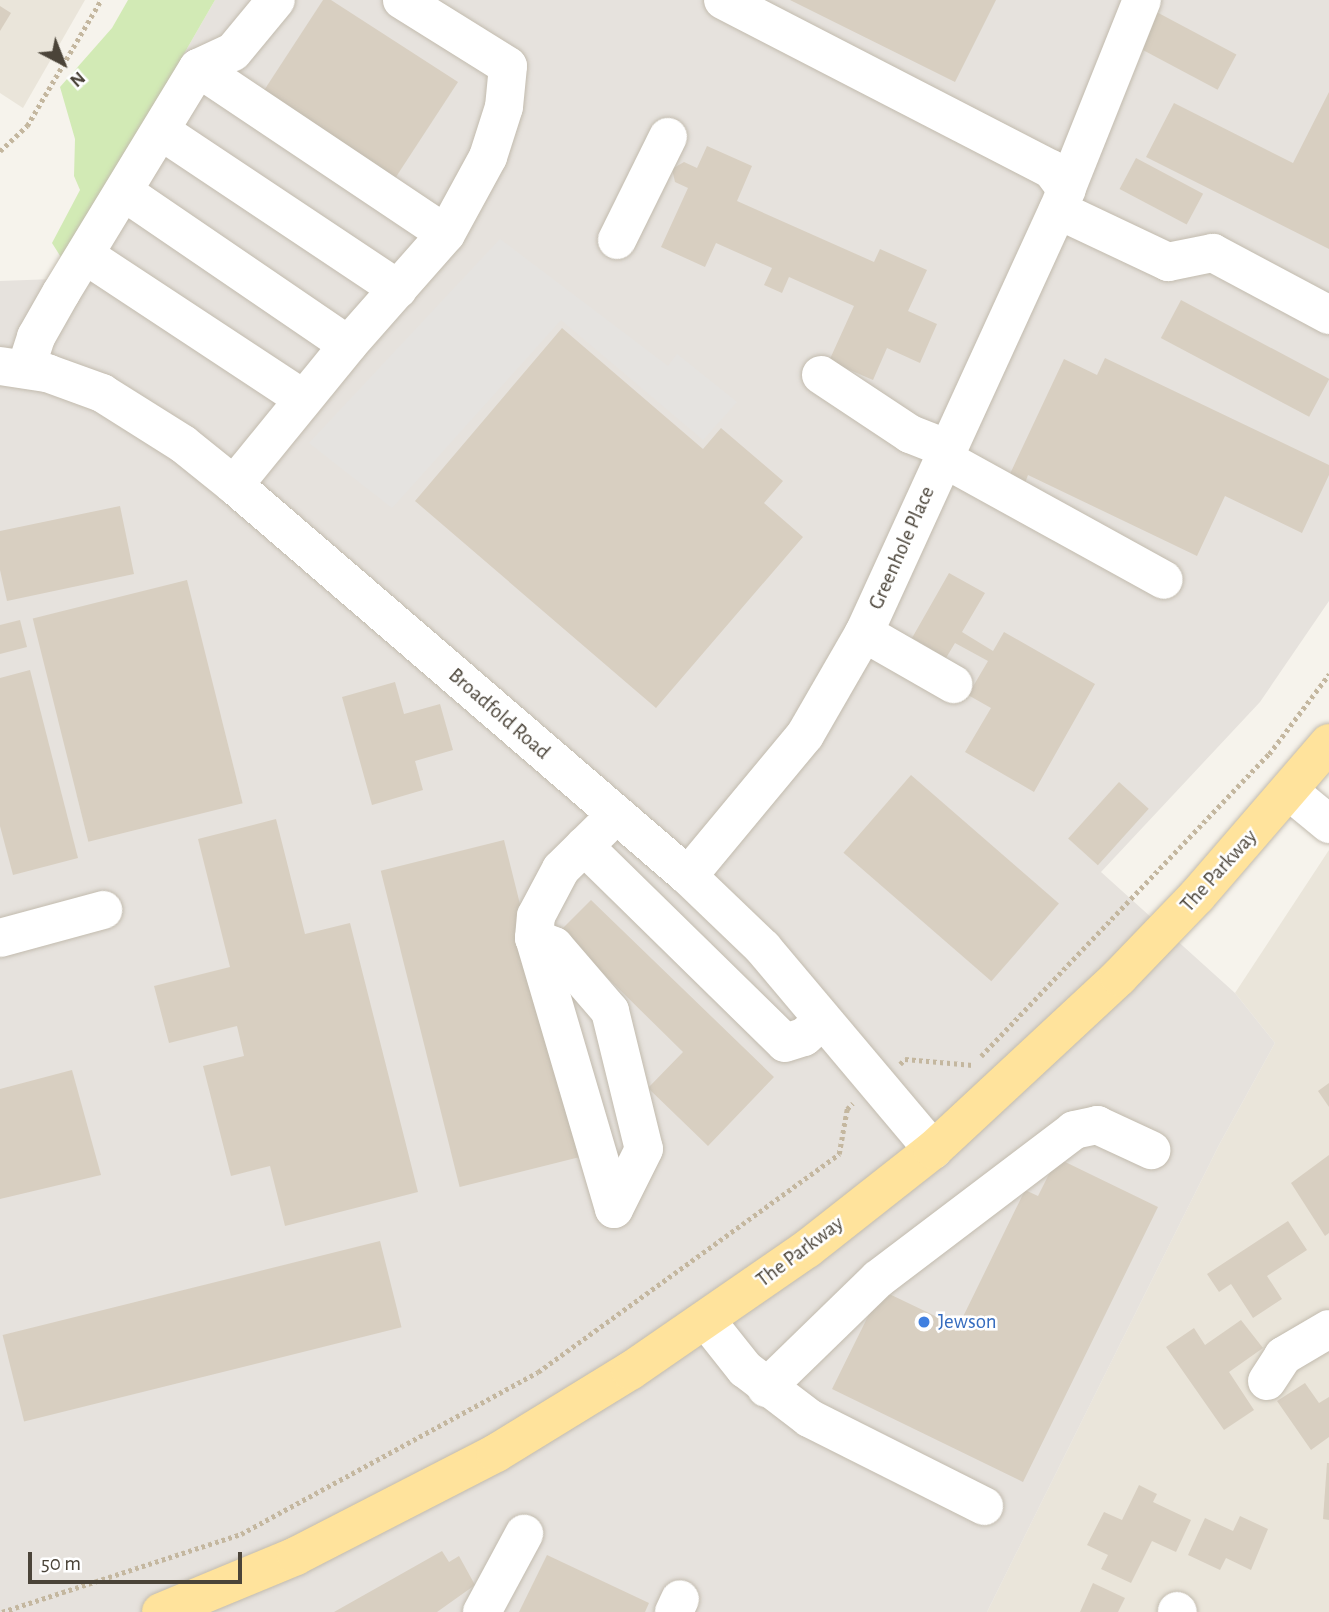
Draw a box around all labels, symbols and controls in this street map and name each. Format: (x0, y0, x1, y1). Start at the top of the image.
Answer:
north arrow (28, 28, 98, 98)
text: N (66, 67, 89, 90)
street label: Greenhole Place (864, 482, 940, 614)
street label: Broadfold Road (443, 663, 555, 765)
street label: The Parkway (1175, 824, 1263, 918)
street label: The Parkway (751, 1211, 849, 1293)
place label: Jewson (938, 1309, 997, 1335)
marker: Jewson (916, 1314, 932, 1330)
scale bar (32, 1538, 245, 1582)
text: 50 m (41, 1553, 81, 1574)

